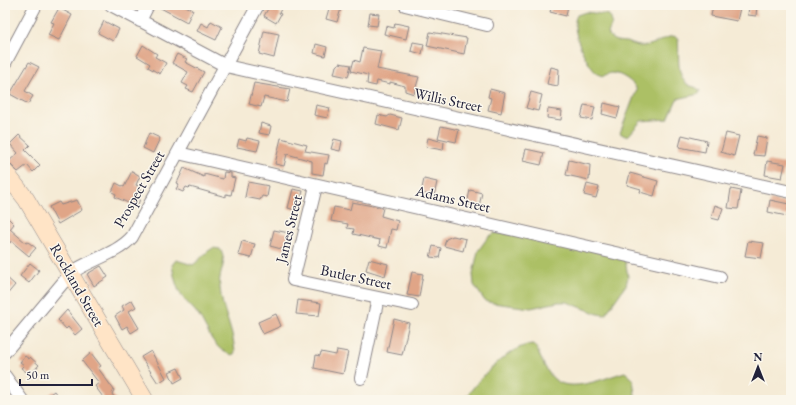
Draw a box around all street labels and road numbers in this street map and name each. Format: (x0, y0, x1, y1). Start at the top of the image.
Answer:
street label: Willis Street (412, 83, 484, 116)
street label: Prospect Street (109, 147, 168, 231)
street label: Adams Street (413, 180, 493, 216)
street label: James Street (270, 193, 306, 267)
street label: Rockland Street (46, 240, 109, 330)
street label: Butler Street (319, 260, 393, 293)

